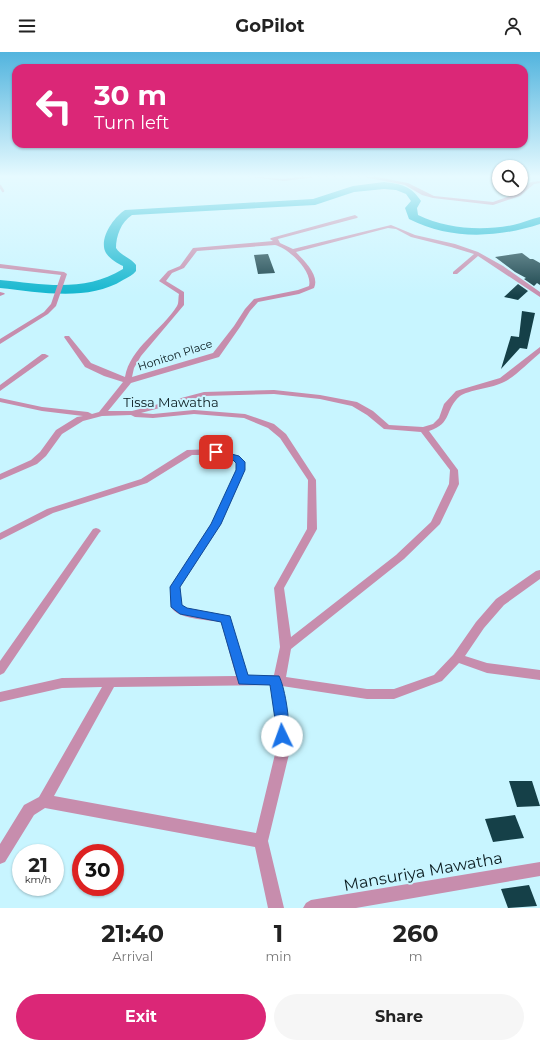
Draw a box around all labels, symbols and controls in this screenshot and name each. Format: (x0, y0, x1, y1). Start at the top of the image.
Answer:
icon: menu (16, 15, 38, 37)
text: GoPilot (235, 15, 305, 37)
icon: person (502, 15, 524, 37)
text: 30 m (94, 78, 167, 112)
icon: left (28, 80, 80, 132)
text: Turn left (94, 112, 169, 134)
map controls (492, 160, 528, 196)
button: search (492, 160, 528, 196)
street label: Honiton Place (136, 336, 214, 374)
street label: Tissa Mawatha (123, 394, 219, 410)
pin (199, 435, 233, 469)
icon: arrive (205, 441, 227, 463)
position arrow (261, 715, 303, 757)
speed limit sign: 30 (72, 844, 124, 896)
street label: Mansuriya Mawatha (342, 848, 504, 895)
text: 21 (28, 853, 48, 877)
text: km/h (25, 873, 51, 886)
text: 21:40 (101, 919, 164, 948)
text: 1 (274, 919, 283, 948)
text: 260 (393, 919, 439, 948)
text: Arrival (112, 948, 153, 964)
text: min (265, 948, 292, 964)
text: m (409, 948, 423, 964)
button: Exit (16, 994, 266, 1040)
button: Share (274, 994, 524, 1040)

